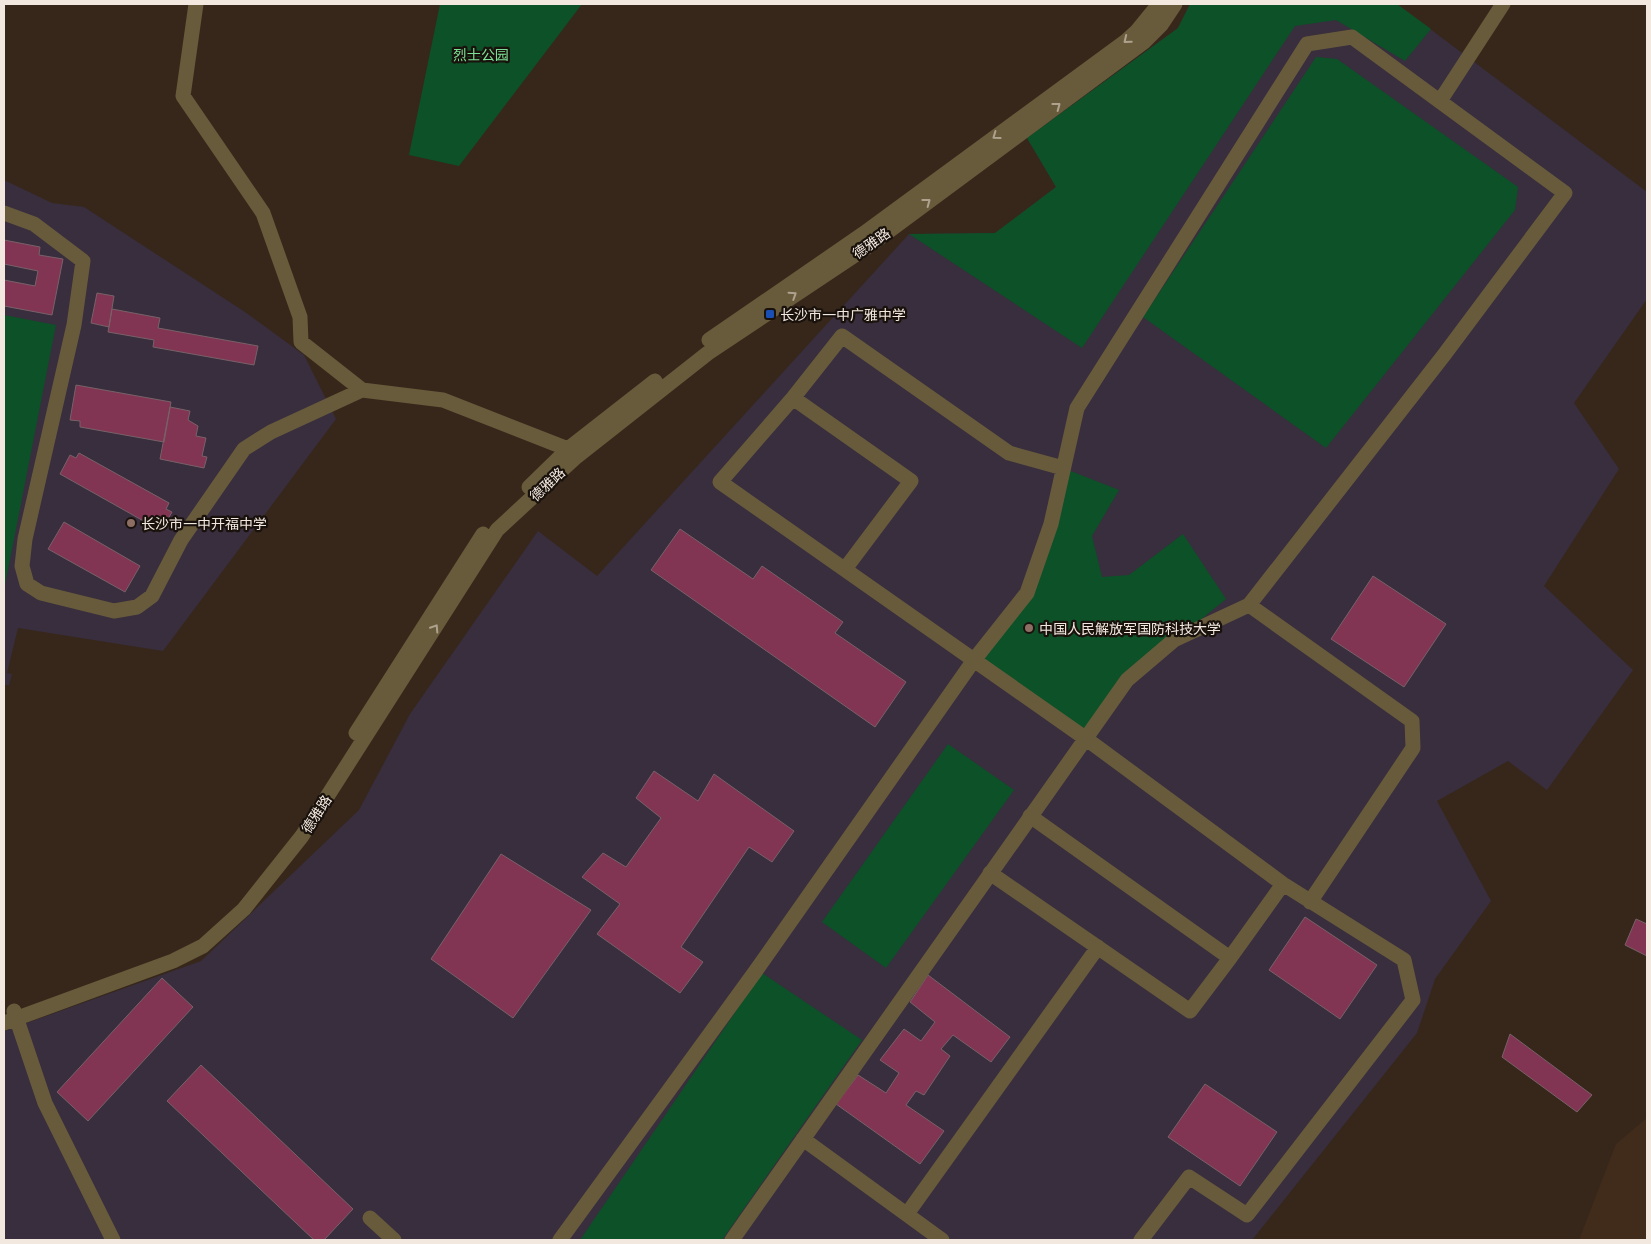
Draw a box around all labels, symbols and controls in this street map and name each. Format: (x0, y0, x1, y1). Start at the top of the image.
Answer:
one-way arrow (1124, 34, 1133, 42)
park label: 烈士公园 (453, 46, 509, 63)
one-way arrow (1051, 103, 1061, 112)
one-way arrow (992, 130, 1002, 139)
one-way arrow (921, 200, 930, 208)
street label: 德雅路 (849, 224, 893, 262)
one-way arrow (788, 292, 797, 301)
place label: 长沙市一中广雅中学 (780, 306, 906, 323)
marker: 长沙市一中广雅中学 (764, 308, 776, 320)
street label: 德雅路 (526, 463, 568, 505)
place label: 长沙市一中开福中学 (141, 515, 267, 532)
marker: 长沙市一中开福中学 (125, 517, 137, 529)
place label: 中国人民解放军国防科技大学 (1039, 620, 1221, 637)
marker: 中国人民解放军国防科技大学 (1023, 622, 1035, 634)
one-way arrow (429, 625, 438, 634)
street label: 德雅路 (297, 792, 335, 836)

